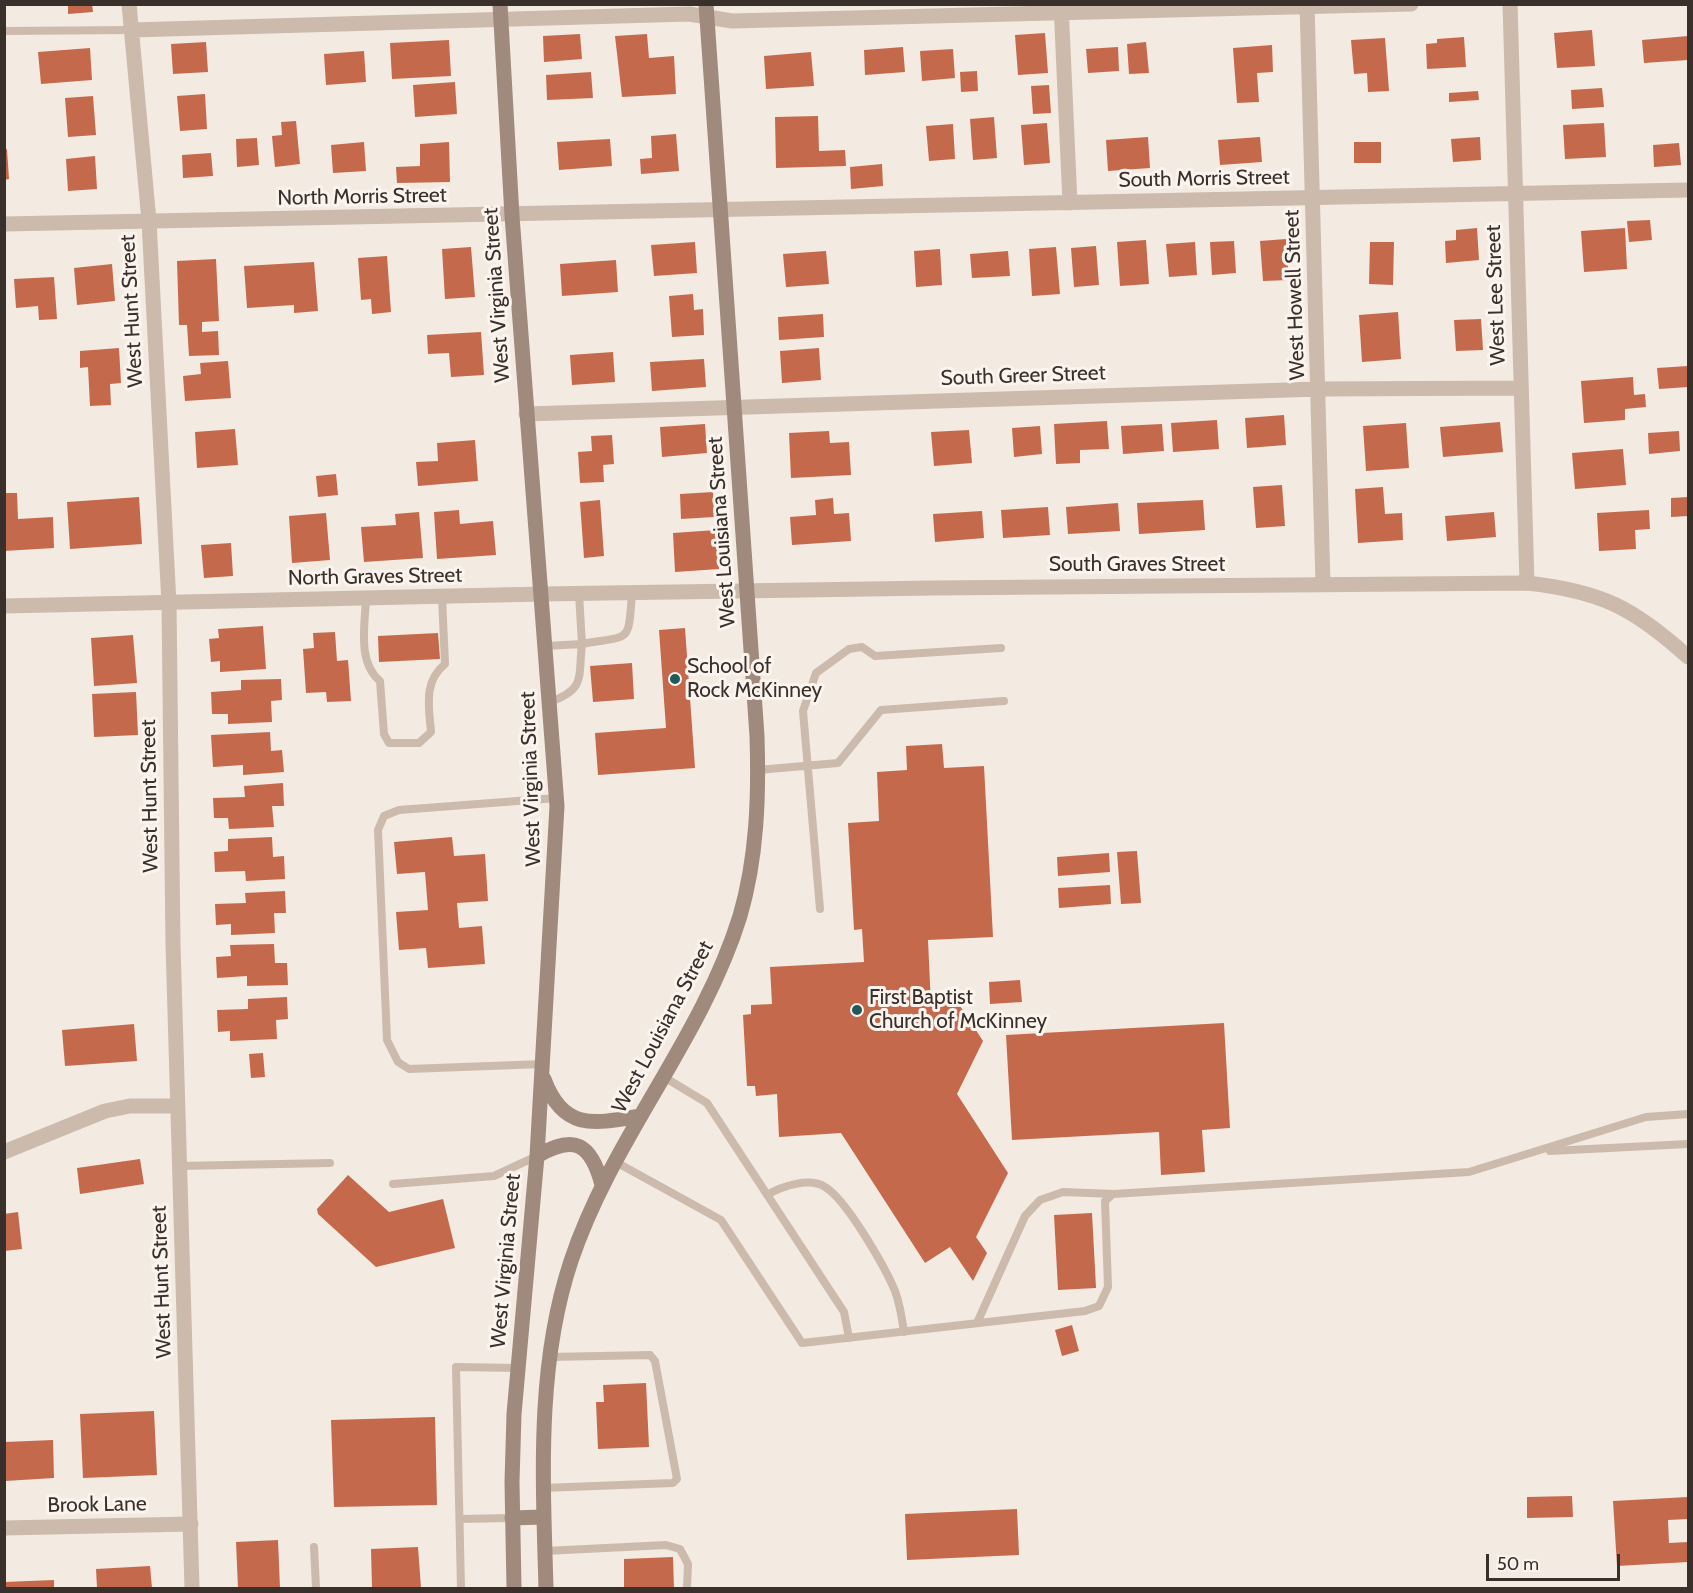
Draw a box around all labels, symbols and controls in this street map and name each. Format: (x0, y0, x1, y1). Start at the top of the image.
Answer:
street label: South Morris Street (1118, 165, 1290, 193)
street label: North Morris Street (277, 183, 447, 211)
street label: West Virginia Street (478, 207, 516, 383)
street label: West Howell Street (1279, 209, 1311, 381)
street label: West Lee Street (1481, 224, 1511, 366)
street label: West Hunt Street (115, 234, 149, 388)
street label: South Greer Street (940, 361, 1106, 391)
street label: West Louisiana Street (703, 436, 741, 628)
street label: South Graves Street (1049, 552, 1225, 578)
street label: North Graves Street (288, 563, 462, 591)
place label: School of Rock McKinney (687, 654, 822, 704)
marker: School of Rock McKinney (668, 672, 682, 686)
street label: West Virginia Street (515, 691, 547, 867)
street label: West Hunt Street (136, 719, 164, 873)
street label: West Louisiana Street (607, 937, 719, 1117)
place label: First Baptist Church of McKinney (869, 985, 1047, 1035)
marker: First Baptist Church of McKinney (850, 1003, 864, 1017)
street label: West Virginia Street (486, 1173, 526, 1349)
street label: West Hunt Street (147, 1205, 177, 1359)
street label: Brook Lane (47, 1492, 147, 1518)
scale bar (1489, 1542, 1622, 1580)
text: 50 m (1497, 1553, 1539, 1575)

